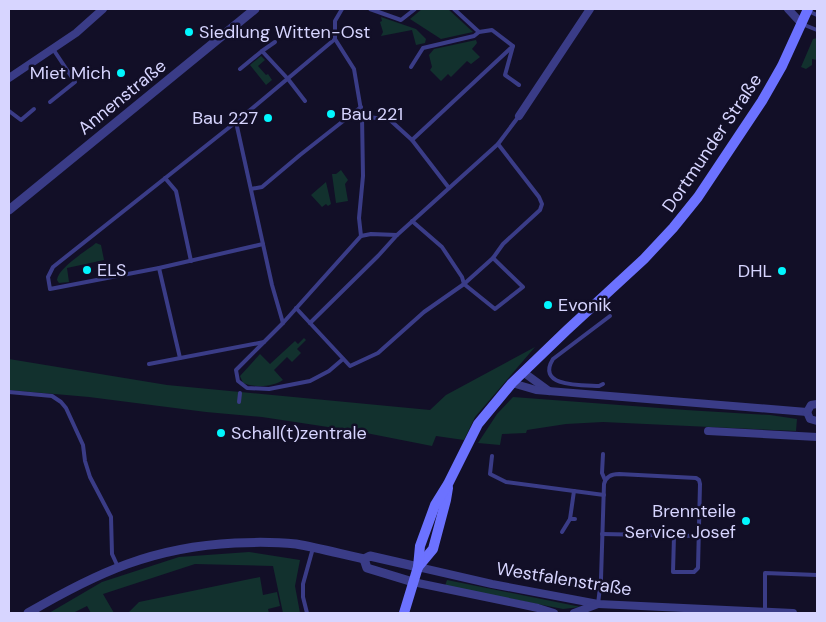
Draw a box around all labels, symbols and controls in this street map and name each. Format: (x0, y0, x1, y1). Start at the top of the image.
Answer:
place label: Siedlung Witten-Ost (199, 20, 370, 44)
marker: Siedlung Witten-Ost (183, 26, 195, 38)
street label: Annenstraße (73, 54, 171, 140)
place label: Miet Mich (30, 61, 111, 85)
marker: Miet Mich (115, 67, 127, 79)
street label: Dortmunder Straße (657, 69, 767, 217)
place label: Bau 221 (341, 102, 403, 126)
place label: Bau 227 (192, 106, 258, 130)
marker: Bau 221 (325, 108, 337, 120)
marker: Bau 227 (262, 112, 274, 124)
place label: ELS (97, 258, 127, 282)
place label: DHL (738, 259, 772, 283)
marker: ELS (81, 264, 93, 276)
marker: DHL (776, 265, 788, 277)
place label: Evonik (558, 293, 612, 317)
marker: Evonik (542, 299, 554, 311)
place label: Schall(t)zentrale (231, 421, 367, 445)
marker: Schall(t)zentrale (215, 427, 227, 439)
place label: Brennteile Service Josef (624, 499, 736, 544)
marker: Brennteile Service Josef (740, 515, 752, 527)
street label: Westfalenstraße (495, 556, 633, 602)

